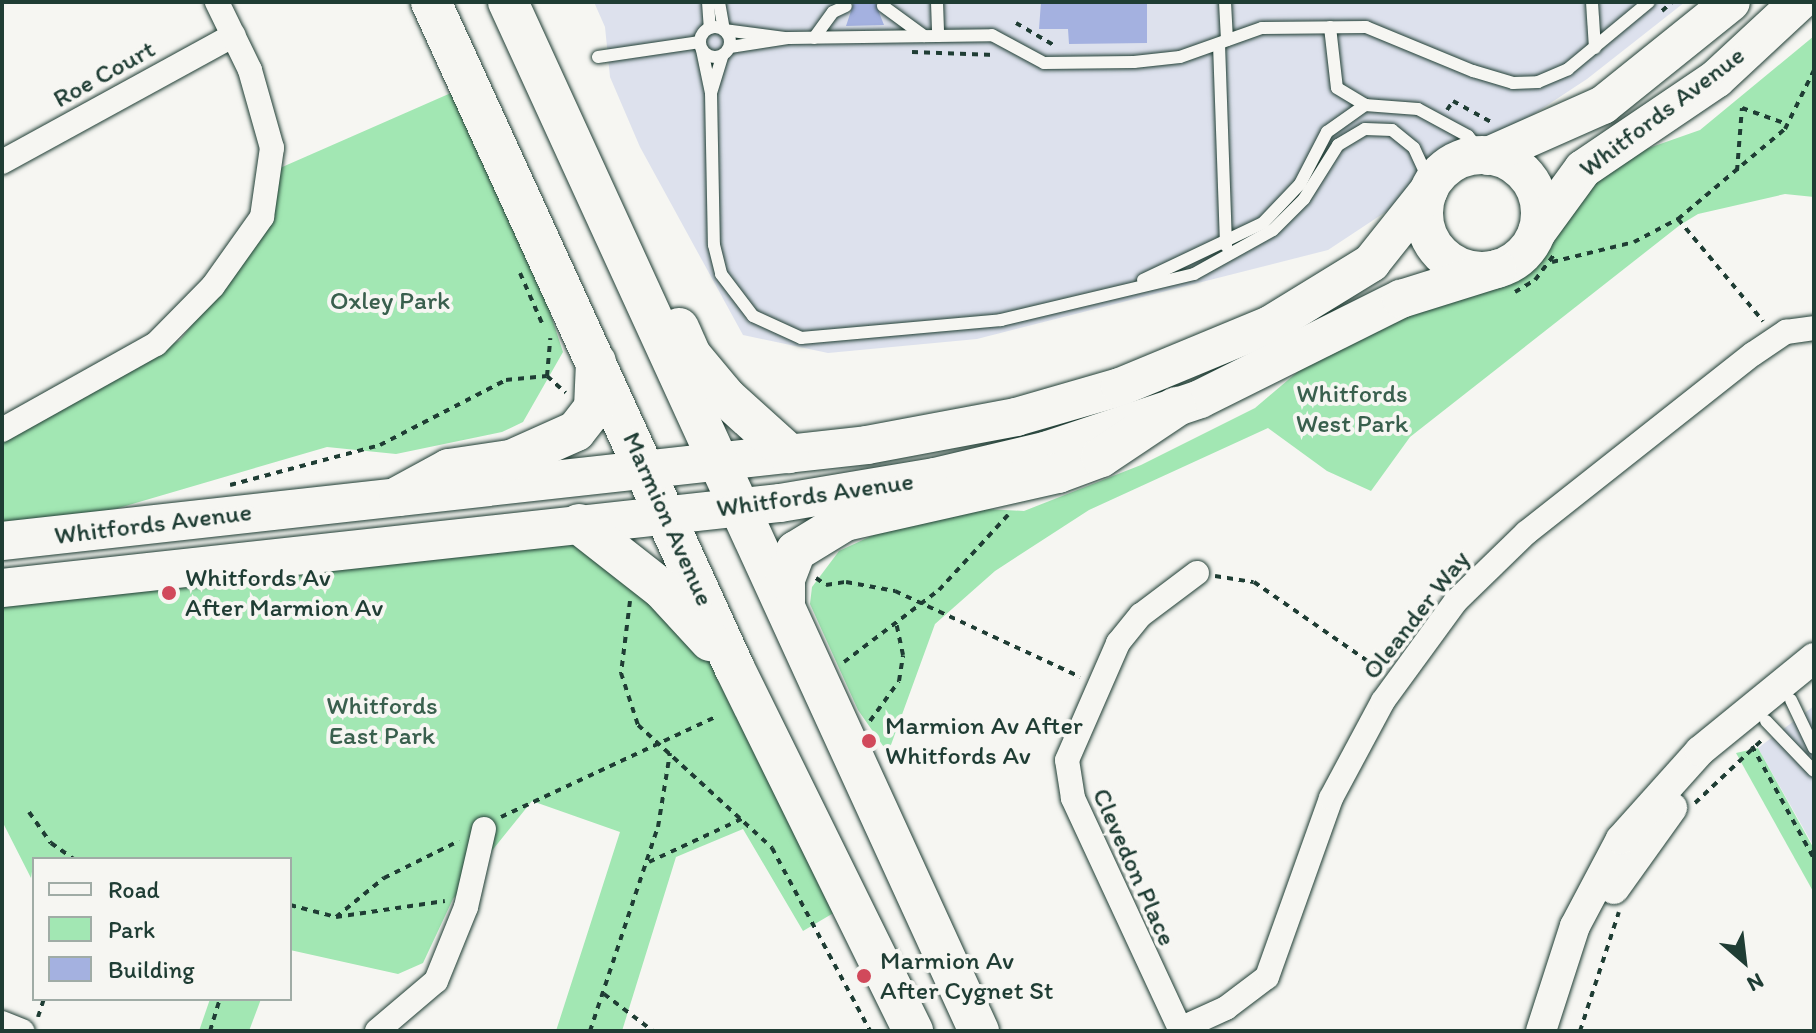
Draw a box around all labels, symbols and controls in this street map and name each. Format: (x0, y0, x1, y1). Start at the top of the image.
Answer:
street label: Roe Court (48, 33, 160, 115)
street label: Whitfords Avenue (1573, 40, 1751, 184)
park label: Oxley Park (330, 285, 450, 317)
park label: Whitfords West Park (1296, 378, 1408, 440)
street label: Marmion Avenue (616, 427, 720, 611)
street label: Whitfords Avenue (714, 466, 916, 524)
street label: Whitfords Avenue (52, 496, 254, 552)
street label: Oleander Way (1356, 544, 1476, 686)
place label: Whitfords Av After Marmion Av (185, 562, 383, 624)
marker: Whitfords Av After Marmion Av (160, 584, 178, 602)
park label: Whitfords East Park (326, 690, 438, 752)
place label: Marmion Av After Whitfords Av (885, 710, 1083, 772)
marker: Marmion Av After Whitfords Av (860, 732, 878, 750)
street label: Clevedon Place (1085, 784, 1183, 950)
legend (32, 857, 292, 1001)
text: Road (108, 875, 160, 904)
text: Park (108, 915, 155, 944)
north arrow (1704, 921, 1784, 1001)
place label: Marmion Av After Cygnet St (880, 945, 1053, 1006)
text: Building (108, 955, 195, 984)
marker: Marmion Av After Cygnet St (855, 967, 873, 985)
text: N (1743, 967, 1768, 998)

